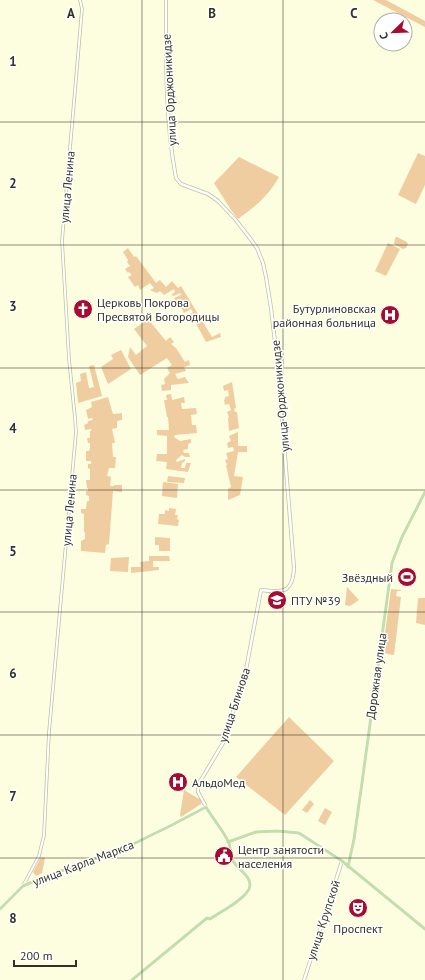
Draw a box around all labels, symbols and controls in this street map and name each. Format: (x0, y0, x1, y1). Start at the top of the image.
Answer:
text: A (67, 5, 75, 22)
text: B (208, 5, 216, 22)
text: C (350, 5, 358, 22)
north arrow (373, 12, 413, 52)
text: С (376, 30, 391, 41)
street label: улица Орджоникидзе (159, 34, 179, 146)
text: 1 (9, 53, 17, 70)
street label: улица Ленина (56, 150, 78, 224)
text: 2 (9, 175, 17, 192)
place label: Церковь Покрова Пресвятой Богородицы (97, 295, 219, 324)
text: 3 (9, 298, 17, 315)
church icon: Церковь Покрова Пресвятой Богородицы (72, 298, 94, 320)
place label: Бутурлиновская районная больница (273, 301, 376, 330)
hospital icon: Бутурлиновская районная больница (379, 304, 401, 326)
street label: улица Орджоникидзе (268, 339, 292, 453)
text: 4 (9, 420, 17, 437)
street label: улица Ленина (58, 473, 80, 547)
text: 5 (9, 543, 17, 560)
sports icon: Звёздный (396, 566, 418, 588)
place label: Звёздный (342, 570, 393, 585)
school or university icon: ПТУ №39 (266, 589, 288, 611)
place label: ПТУ №39 (291, 593, 340, 608)
street label: Дорожная улица (363, 632, 389, 720)
text: 6 (9, 665, 17, 682)
street label: улица Блинова (215, 666, 253, 744)
hospital icon: АльдоМед (167, 771, 189, 793)
place label: АльдоМед (192, 775, 246, 790)
text: 7 (9, 788, 17, 805)
street label: улица Карла Маркса (30, 837, 136, 889)
place label: Центр занятости населения (238, 842, 324, 871)
public building icon: Центр занятости населения (213, 845, 235, 867)
street label: улица Крупской (303, 878, 343, 962)
theatre icon: Проспект (347, 897, 369, 919)
text: 8 (9, 910, 17, 927)
place label: Проспект (333, 921, 383, 936)
scale bar (14, 942, 76, 968)
text: 200 m (20, 948, 53, 963)

